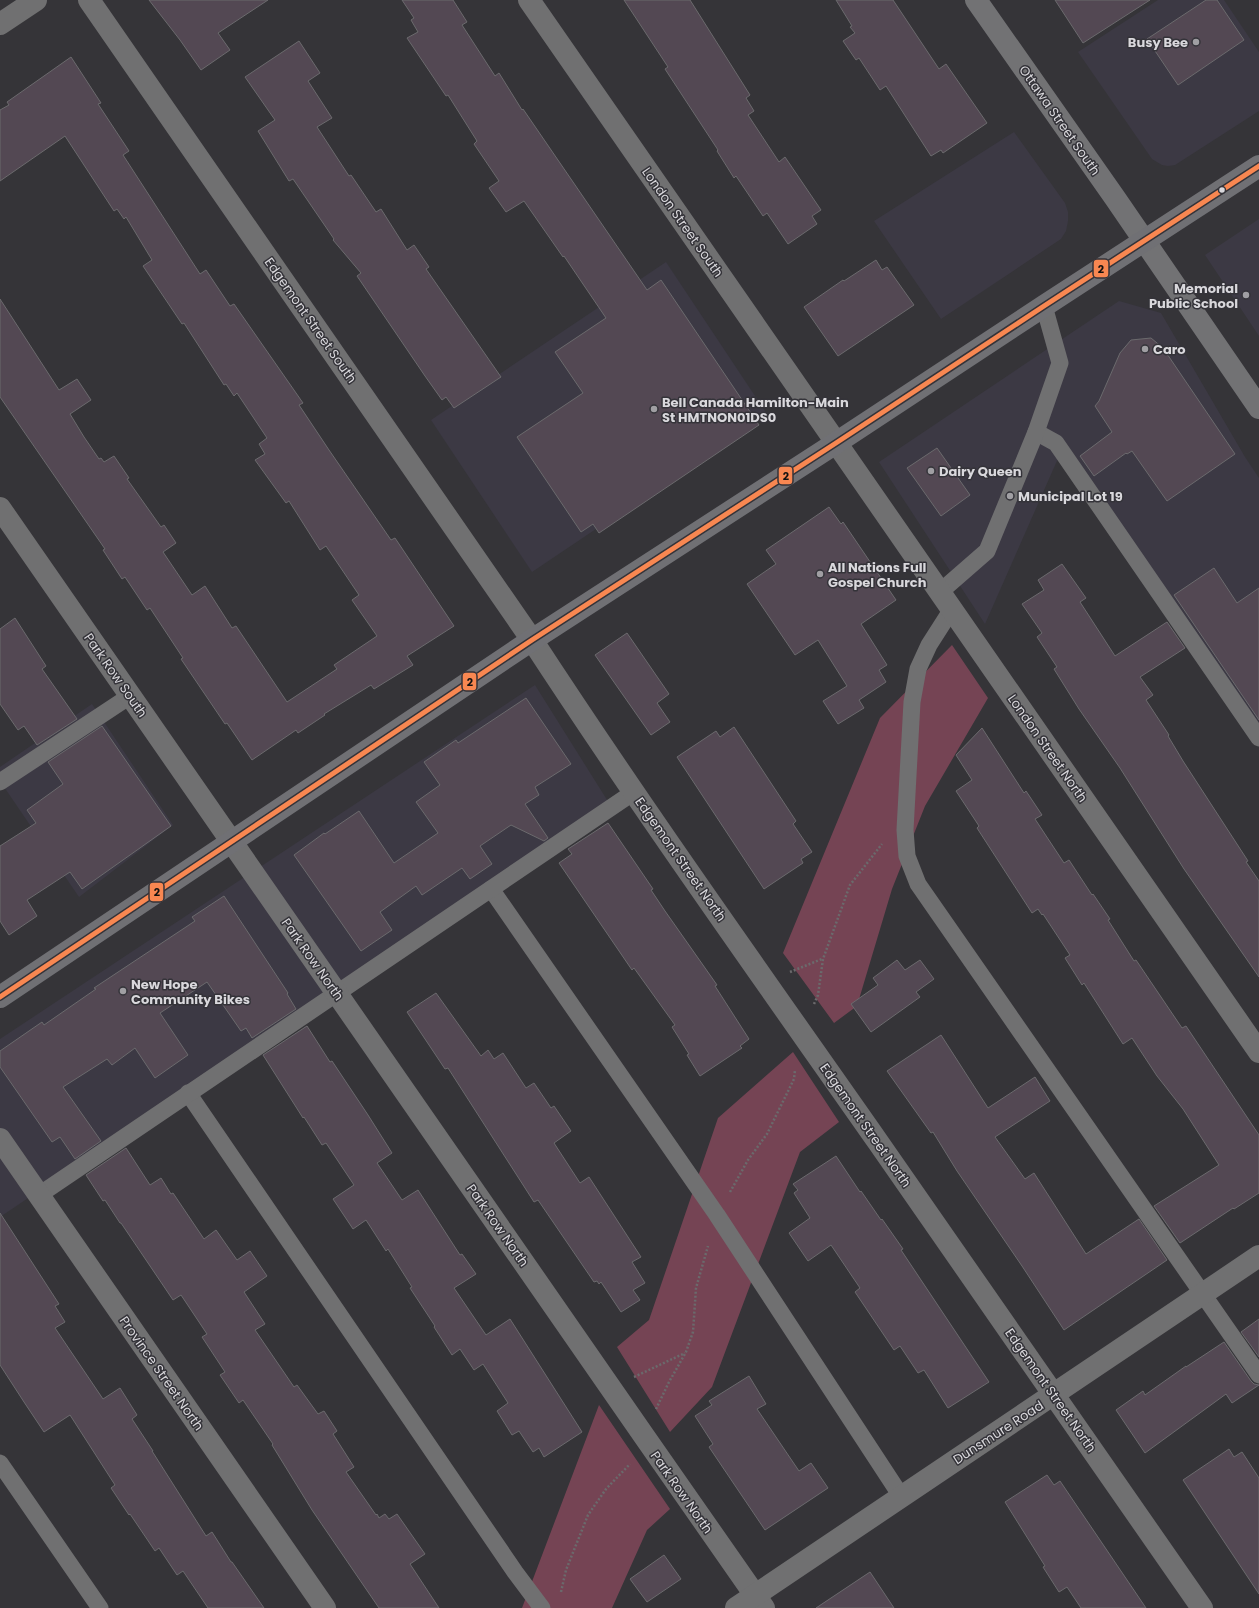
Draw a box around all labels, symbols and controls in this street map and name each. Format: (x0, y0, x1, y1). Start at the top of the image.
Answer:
place label: Busy Bee (1128, 33, 1188, 52)
marker: Busy Bee (1191, 37, 1201, 47)
street label: Ottawa Street South (1014, 61, 1105, 179)
street label: London Street South (638, 164, 728, 281)
unlabelled marker (1217, 185, 1227, 195)
street label: Edgemont Street South (260, 254, 361, 387)
line badge: 2 (1093, 259, 1109, 278)
text: 2 (1098, 261, 1104, 277)
place label: Memorial Public School (1149, 279, 1238, 313)
marker: Memorial Public School (1241, 290, 1251, 300)
place label: Caro (1153, 340, 1186, 359)
marker: Caro (1140, 344, 1150, 354)
place label: Bell Canada Hamilton-Main St HMTNON01DS0 (662, 393, 849, 427)
marker: Bell Canada Hamilton-Main St HMTNON01DS0 (649, 404, 659, 414)
place label: Dairy Queen (939, 462, 1022, 481)
line badge: 2 (778, 466, 793, 485)
marker: Dairy Queen (926, 466, 936, 476)
text: 2 (783, 468, 789, 484)
place label: Municipal Lot 19 (1018, 487, 1123, 506)
marker: Municipal Lot 19 (1005, 491, 1015, 501)
place label: All Nations Full Gospel Church (828, 558, 927, 592)
marker: All Nations Full Gospel Church (815, 569, 825, 579)
street label: Park Row South (79, 629, 152, 721)
line badge: 2 (462, 672, 477, 691)
text: 2 (467, 674, 473, 690)
street label: London Street North (1003, 690, 1092, 806)
street label: Edgemont Street North (631, 793, 731, 925)
line badge: 2 (149, 882, 164, 902)
text: 2 (154, 884, 160, 900)
street label: Park Row North (277, 914, 348, 1004)
place label: New Hope Community Bikes (131, 975, 250, 1009)
marker: New Hope Community Bikes (118, 986, 128, 996)
street label: Edgemont Street North (816, 1059, 916, 1191)
street label: Park Row North (462, 1180, 533, 1270)
street label: Province Street North (115, 1312, 208, 1434)
street label: Edgemont Street North (1001, 1324, 1101, 1456)
street label: Dunsmure Road (949, 1396, 1047, 1469)
street label: Park Row North (646, 1447, 717, 1537)

